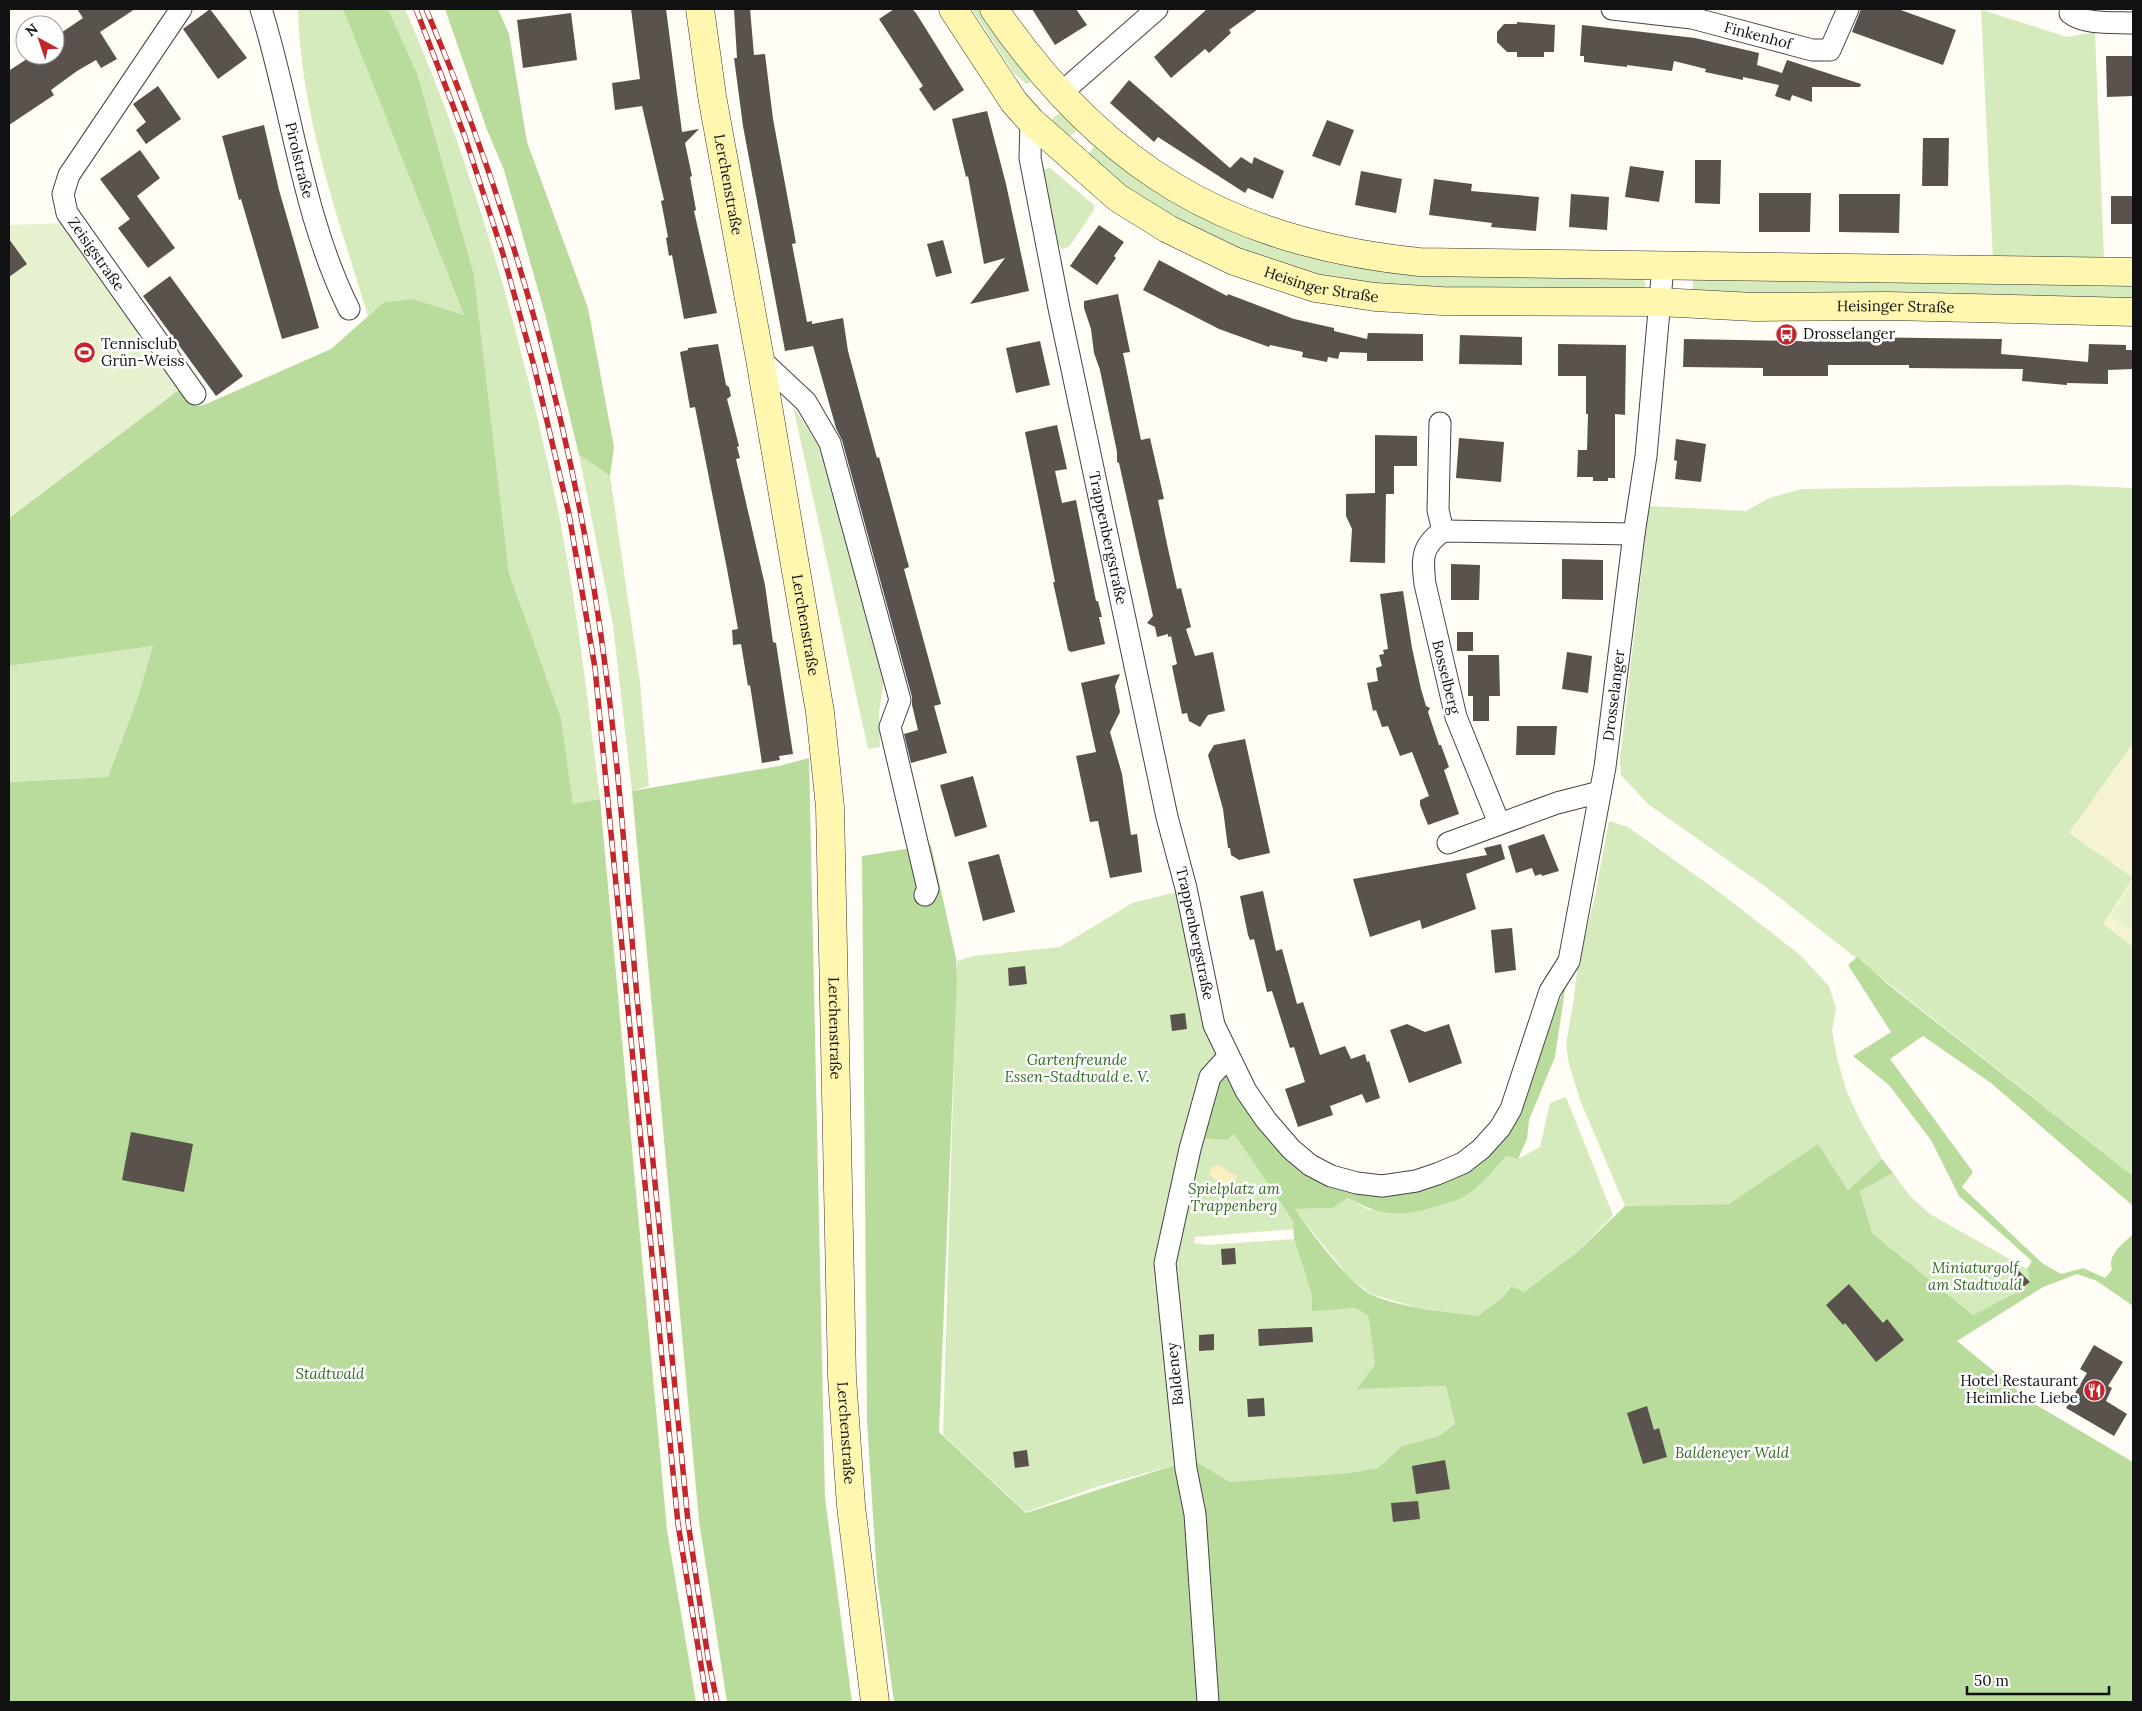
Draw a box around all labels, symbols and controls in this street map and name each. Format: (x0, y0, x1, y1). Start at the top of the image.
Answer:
north arrow (15, 15, 65, 65)
street label: Finkenhof (1722, 17, 1795, 54)
text: N (22, 20, 42, 40)
street label: Pirolstraße (281, 120, 318, 200)
street label: Lerchenstraße (710, 132, 747, 237)
street label: Zeisigstraße (64, 213, 129, 295)
street label: Heisinger Straße (1262, 262, 1380, 306)
street label: Heisinger Straße (1837, 296, 1955, 317)
bus stop icon: Drosselanger (1775, 322, 1799, 346)
place label: Drosselanger (1803, 324, 1896, 343)
place label: Tennisclub Grün-Weiss (101, 334, 184, 370)
sports icon: Tennisclub Grün-Weiss (73, 341, 97, 365)
street label: Trappenbergstraße (1085, 470, 1132, 606)
street label: Lerchenstraße (788, 573, 824, 677)
street label: Bosselberg (1428, 638, 1465, 717)
street label: Drosselanger (1598, 648, 1629, 742)
street label: Trappenbergstraße (1172, 865, 1219, 1002)
street label: Lerchenstraße (825, 977, 846, 1080)
park label: Gartenfreunde Essen-Stadtwald e. V. (1005, 1050, 1149, 1086)
park label: Spielplatz am Trappenberg (1188, 1179, 1280, 1215)
park label: Miniaturgolf am Stadtwald (1928, 1258, 2023, 1294)
street label: Baldeney (1162, 1341, 1187, 1407)
park label: Stadtwald (296, 1364, 365, 1383)
place label: Hotel Restaurant Heimliche Liebe (1960, 1371, 2078, 1407)
restaurant icon: Hotel Restaurant Heimliche Liebe (2082, 1378, 2106, 1402)
street label: Lerchenstraße (833, 1381, 859, 1485)
park label: Baldeneyer Wald (1675, 1443, 1790, 1462)
scale bar (1967, 1664, 2110, 1696)
text: 50 m (1974, 1671, 2009, 1690)

